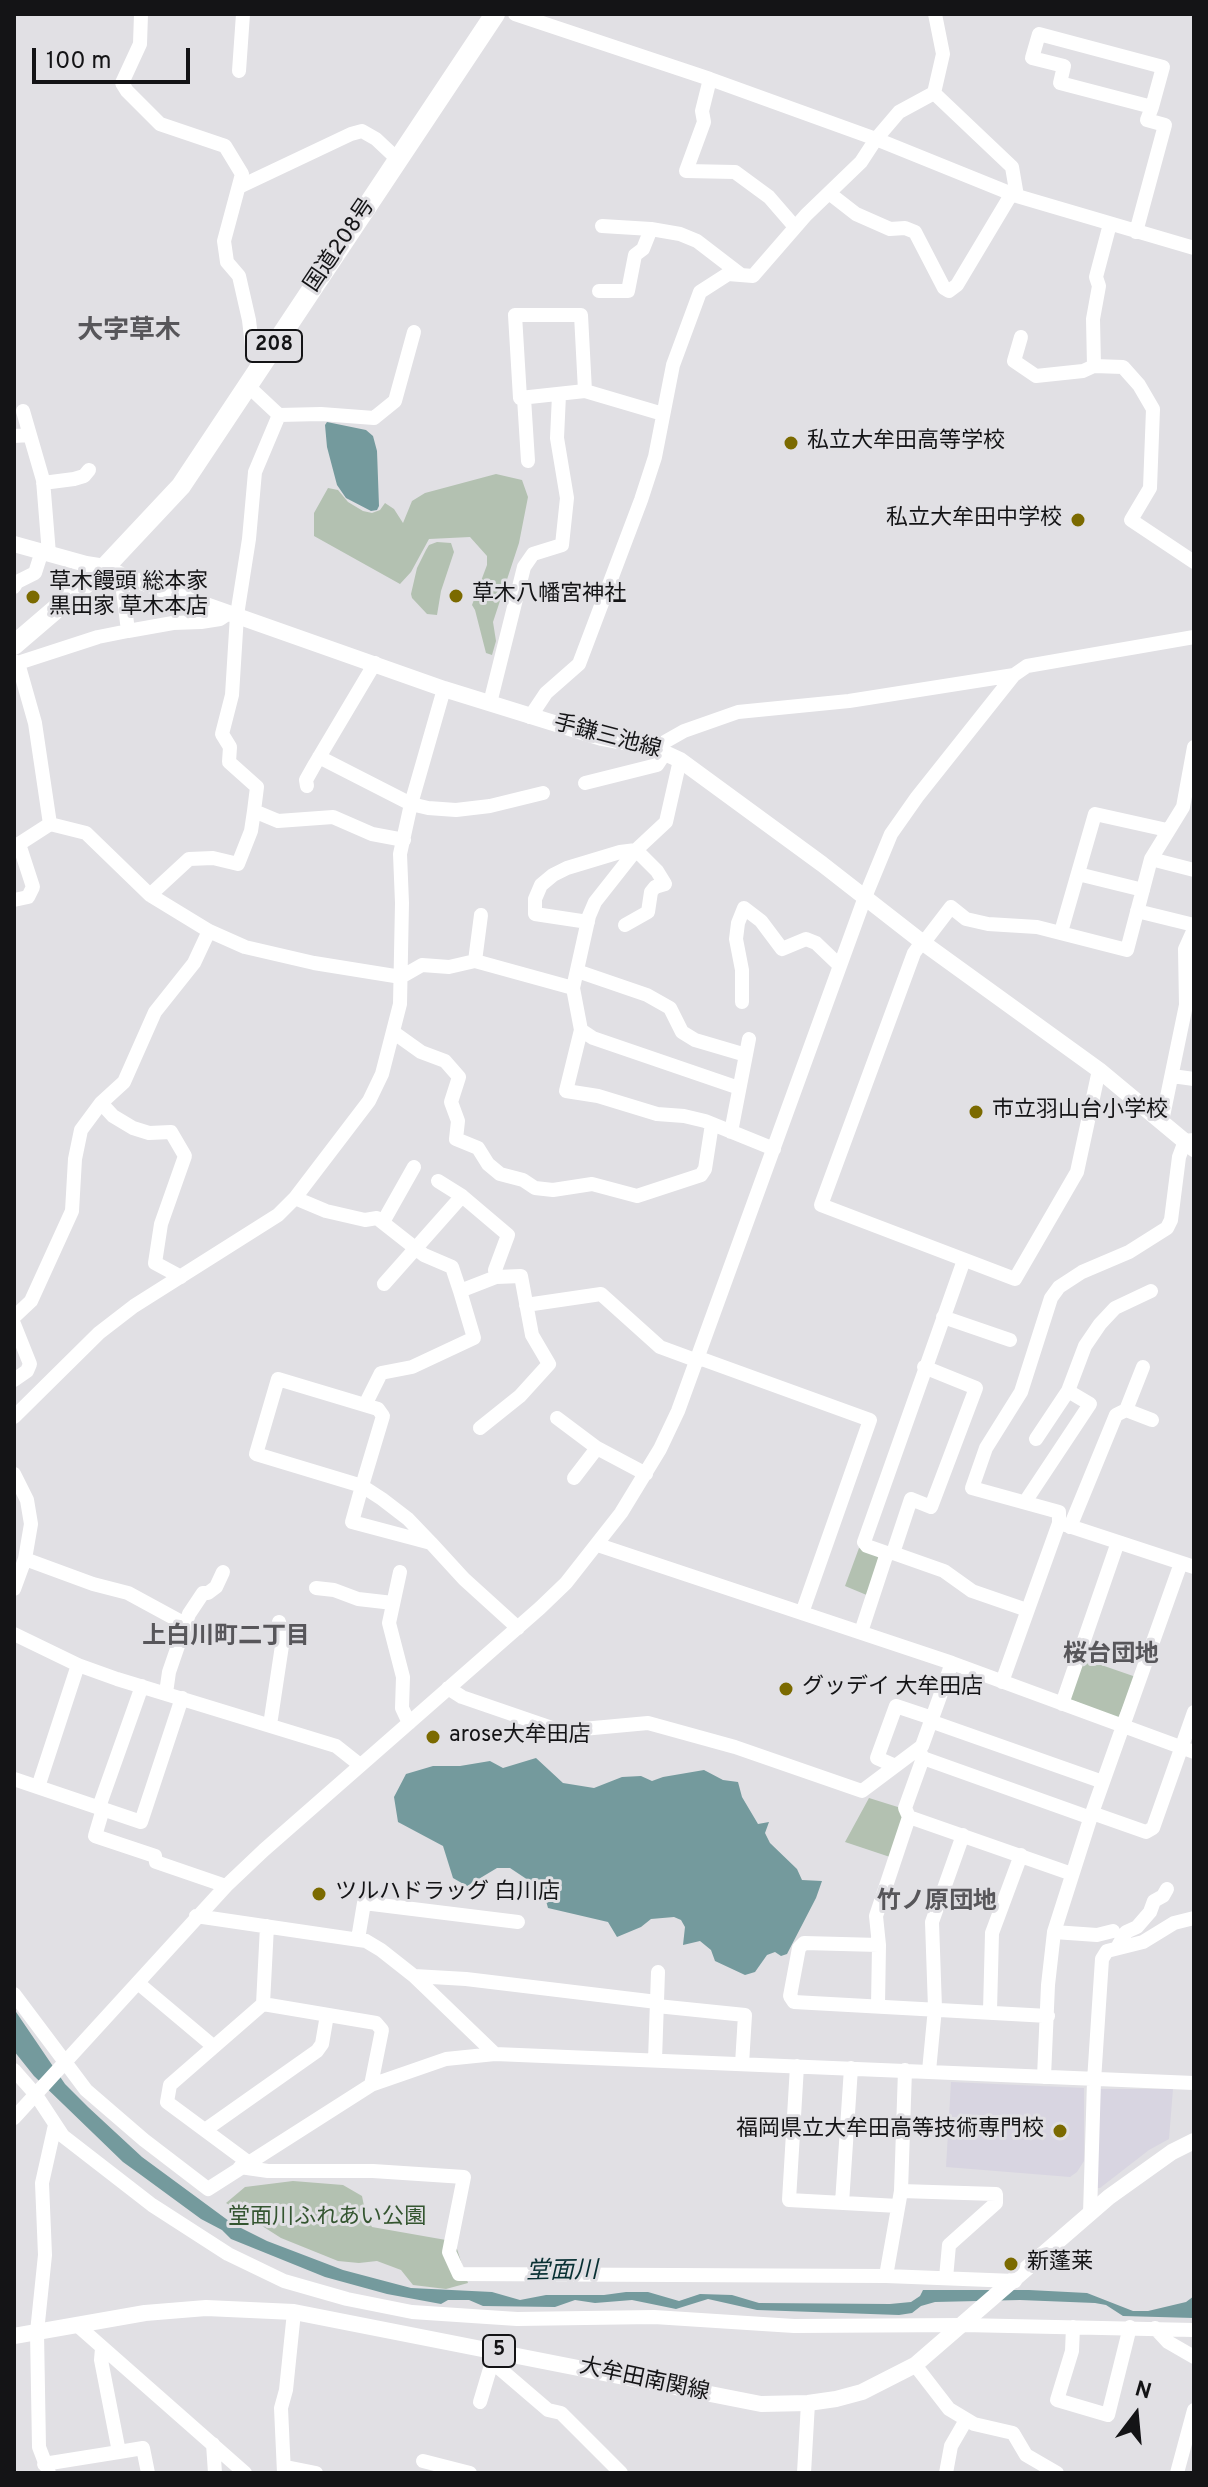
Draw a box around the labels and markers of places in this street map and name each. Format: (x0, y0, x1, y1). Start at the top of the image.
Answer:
place label: 私立大牟田高等学校 (807, 430, 1005, 456)
marker: 私立大牟田高等学校 (782, 434, 800, 452)
place label: 私立大牟田中学校 (886, 507, 1062, 533)
marker: 私立大牟田中学校 (1069, 511, 1087, 529)
place label: 草木饅頭 総本家 黒田家 草木本店 (49, 571, 208, 622)
place label: 草木八幡宮神社 (472, 583, 626, 609)
marker: 草木八幡宮神社 (447, 587, 465, 605)
marker: 草木饅頭 総本家 黒田家 草木本店 (24, 588, 42, 606)
place label: 市立羽山台小学校 (992, 1099, 1168, 1125)
marker: 市立羽山台小学校 (967, 1103, 985, 1121)
place label: グッデイ 大牟田店 (802, 1676, 983, 1702)
marker: グッデイ 大牟田店 (777, 1680, 795, 1698)
place label: arose大牟田店 (449, 1724, 591, 1750)
marker: arose大牟田店 (424, 1728, 442, 1746)
place label: ツルハドラッグ 白川店 (335, 1881, 560, 1907)
marker: ツルハドラッグ 白川店 (310, 1885, 328, 1903)
place label: 福岡県立大牟田高等技術専門校 (736, 2118, 1044, 2144)
marker: 福岡県立大牟田高等技術専門校 (1051, 2122, 1069, 2140)
place label: 新蓬莱 (1027, 2251, 1093, 2277)
marker: 新蓬莱 (1002, 2255, 1020, 2273)

